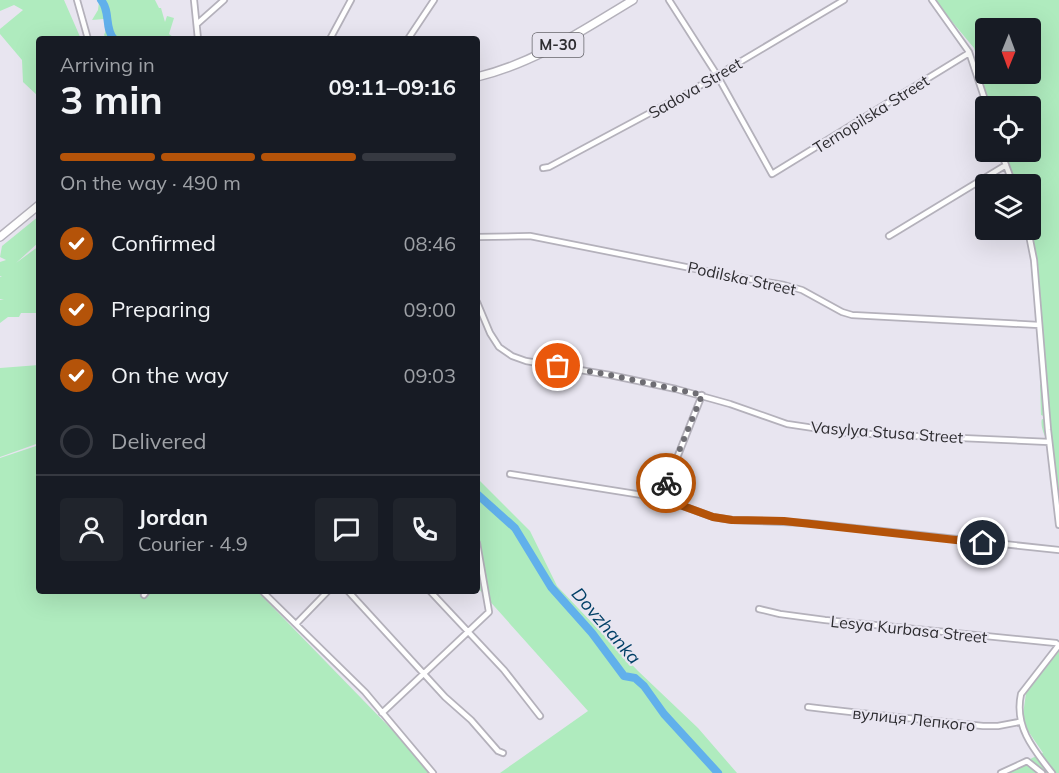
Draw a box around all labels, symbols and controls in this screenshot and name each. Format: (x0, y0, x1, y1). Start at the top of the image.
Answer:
north arrow (975, 18, 1041, 84)
map controls (975, 18, 1041, 240)
road number: М-30 (532, 33, 584, 57)
text: Arriving in (60, 52, 155, 77)
street label: Sadova Street (645, 53, 746, 123)
street label: Ternopilska Street (809, 70, 933, 158)
text: 09:11–09:16 (328, 73, 456, 101)
text: 3 min (60, 75, 163, 124)
button: locate (975, 96, 1041, 162)
text: On the way · 490 m (60, 170, 241, 195)
button: layers (975, 174, 1041, 240)
icon: check (60, 227, 93, 260)
text: Confirmed (111, 229, 216, 257)
text: 08:46 (403, 231, 456, 256)
street label: Podilska Street (686, 257, 799, 299)
icon: check (60, 293, 93, 326)
text: Preparing (111, 295, 211, 323)
text: 09:00 (403, 297, 456, 322)
pin (532, 340, 583, 391)
icon: bag (541, 349, 574, 382)
icon: check (60, 359, 93, 392)
text: On the way (111, 361, 229, 389)
text: 09:03 (403, 363, 456, 388)
street label: Vasylya Stusa Street (810, 417, 964, 447)
text: Delivered (111, 427, 206, 455)
courier (636, 453, 696, 513)
icon: bike (650, 467, 683, 500)
button: person (60, 498, 123, 561)
button: chat (315, 498, 378, 561)
button: phone (393, 498, 456, 561)
text: Jordan (138, 503, 208, 531)
pin (957, 517, 1008, 568)
icon: home (966, 526, 999, 559)
text: Courier · 4.9 (138, 531, 248, 556)
water label: Dovzhanka (567, 583, 646, 669)
street label: Lesya Kurbasa Street (830, 611, 989, 647)
street label: вулиця Лепкого (851, 703, 977, 735)

